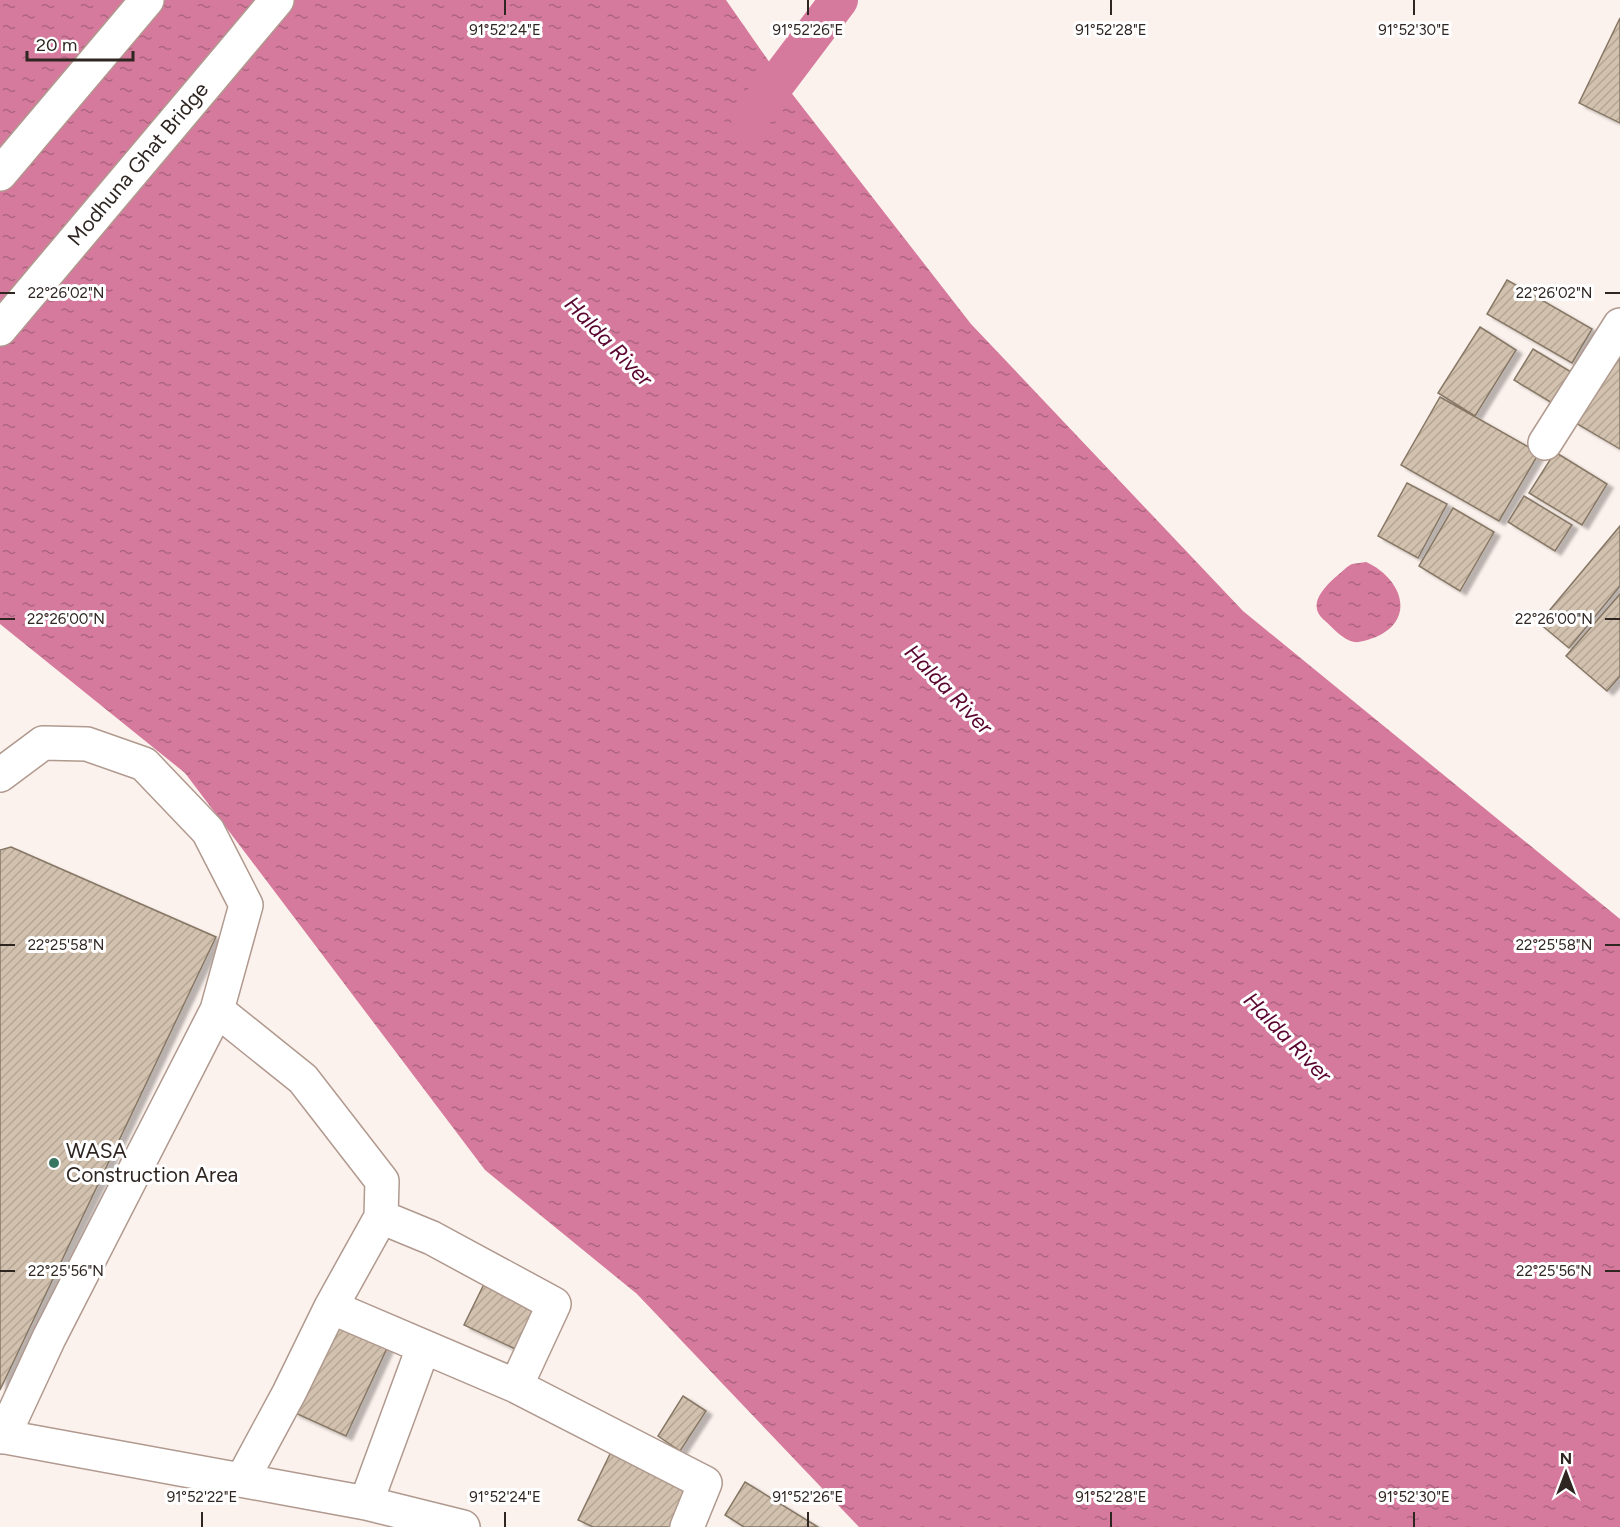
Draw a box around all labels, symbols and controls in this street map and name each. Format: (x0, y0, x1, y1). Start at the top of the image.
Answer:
text: 91°52'24"E (469, 21, 541, 39)
text: 91°52'26"E (773, 21, 843, 39)
text: 91°52'28"E (1075, 21, 1147, 39)
text: 91°52'30"E (1378, 21, 1450, 39)
scale bar (27, 24, 134, 62)
text: 20 m (36, 34, 77, 56)
street label: Modhuna Ghat Bridge (62, 77, 213, 251)
text: 22°26'02"N (28, 284, 104, 302)
text: 22°26'02"N (1516, 284, 1592, 302)
water label: Halda River (559, 291, 659, 393)
text: 22°26'00"N (27, 610, 105, 628)
text: 22°26'00"N (1515, 610, 1593, 628)
water label: Halda River (899, 639, 999, 741)
text: 22°25'58"N (28, 936, 104, 954)
text: 22°25'58"N (1516, 936, 1592, 954)
water label: Halda River (1238, 987, 1338, 1089)
place label: WASA Construction Area (66, 1138, 238, 1187)
marker: WASA Construction Area (47, 1156, 61, 1170)
text: 22°25'56"N (28, 1262, 104, 1280)
text: 22°25'56"N (1516, 1262, 1592, 1280)
north arrow (1536, 1443, 1596, 1503)
text: N (1560, 1449, 1572, 1468)
text: 91°52'22"E (167, 1488, 237, 1506)
text: 91°52'24"E (469, 1488, 541, 1506)
text: 91°52'26"E (773, 1488, 843, 1506)
text: 91°52'28"E (1075, 1488, 1147, 1506)
text: 91°52'30"E (1378, 1488, 1450, 1506)

